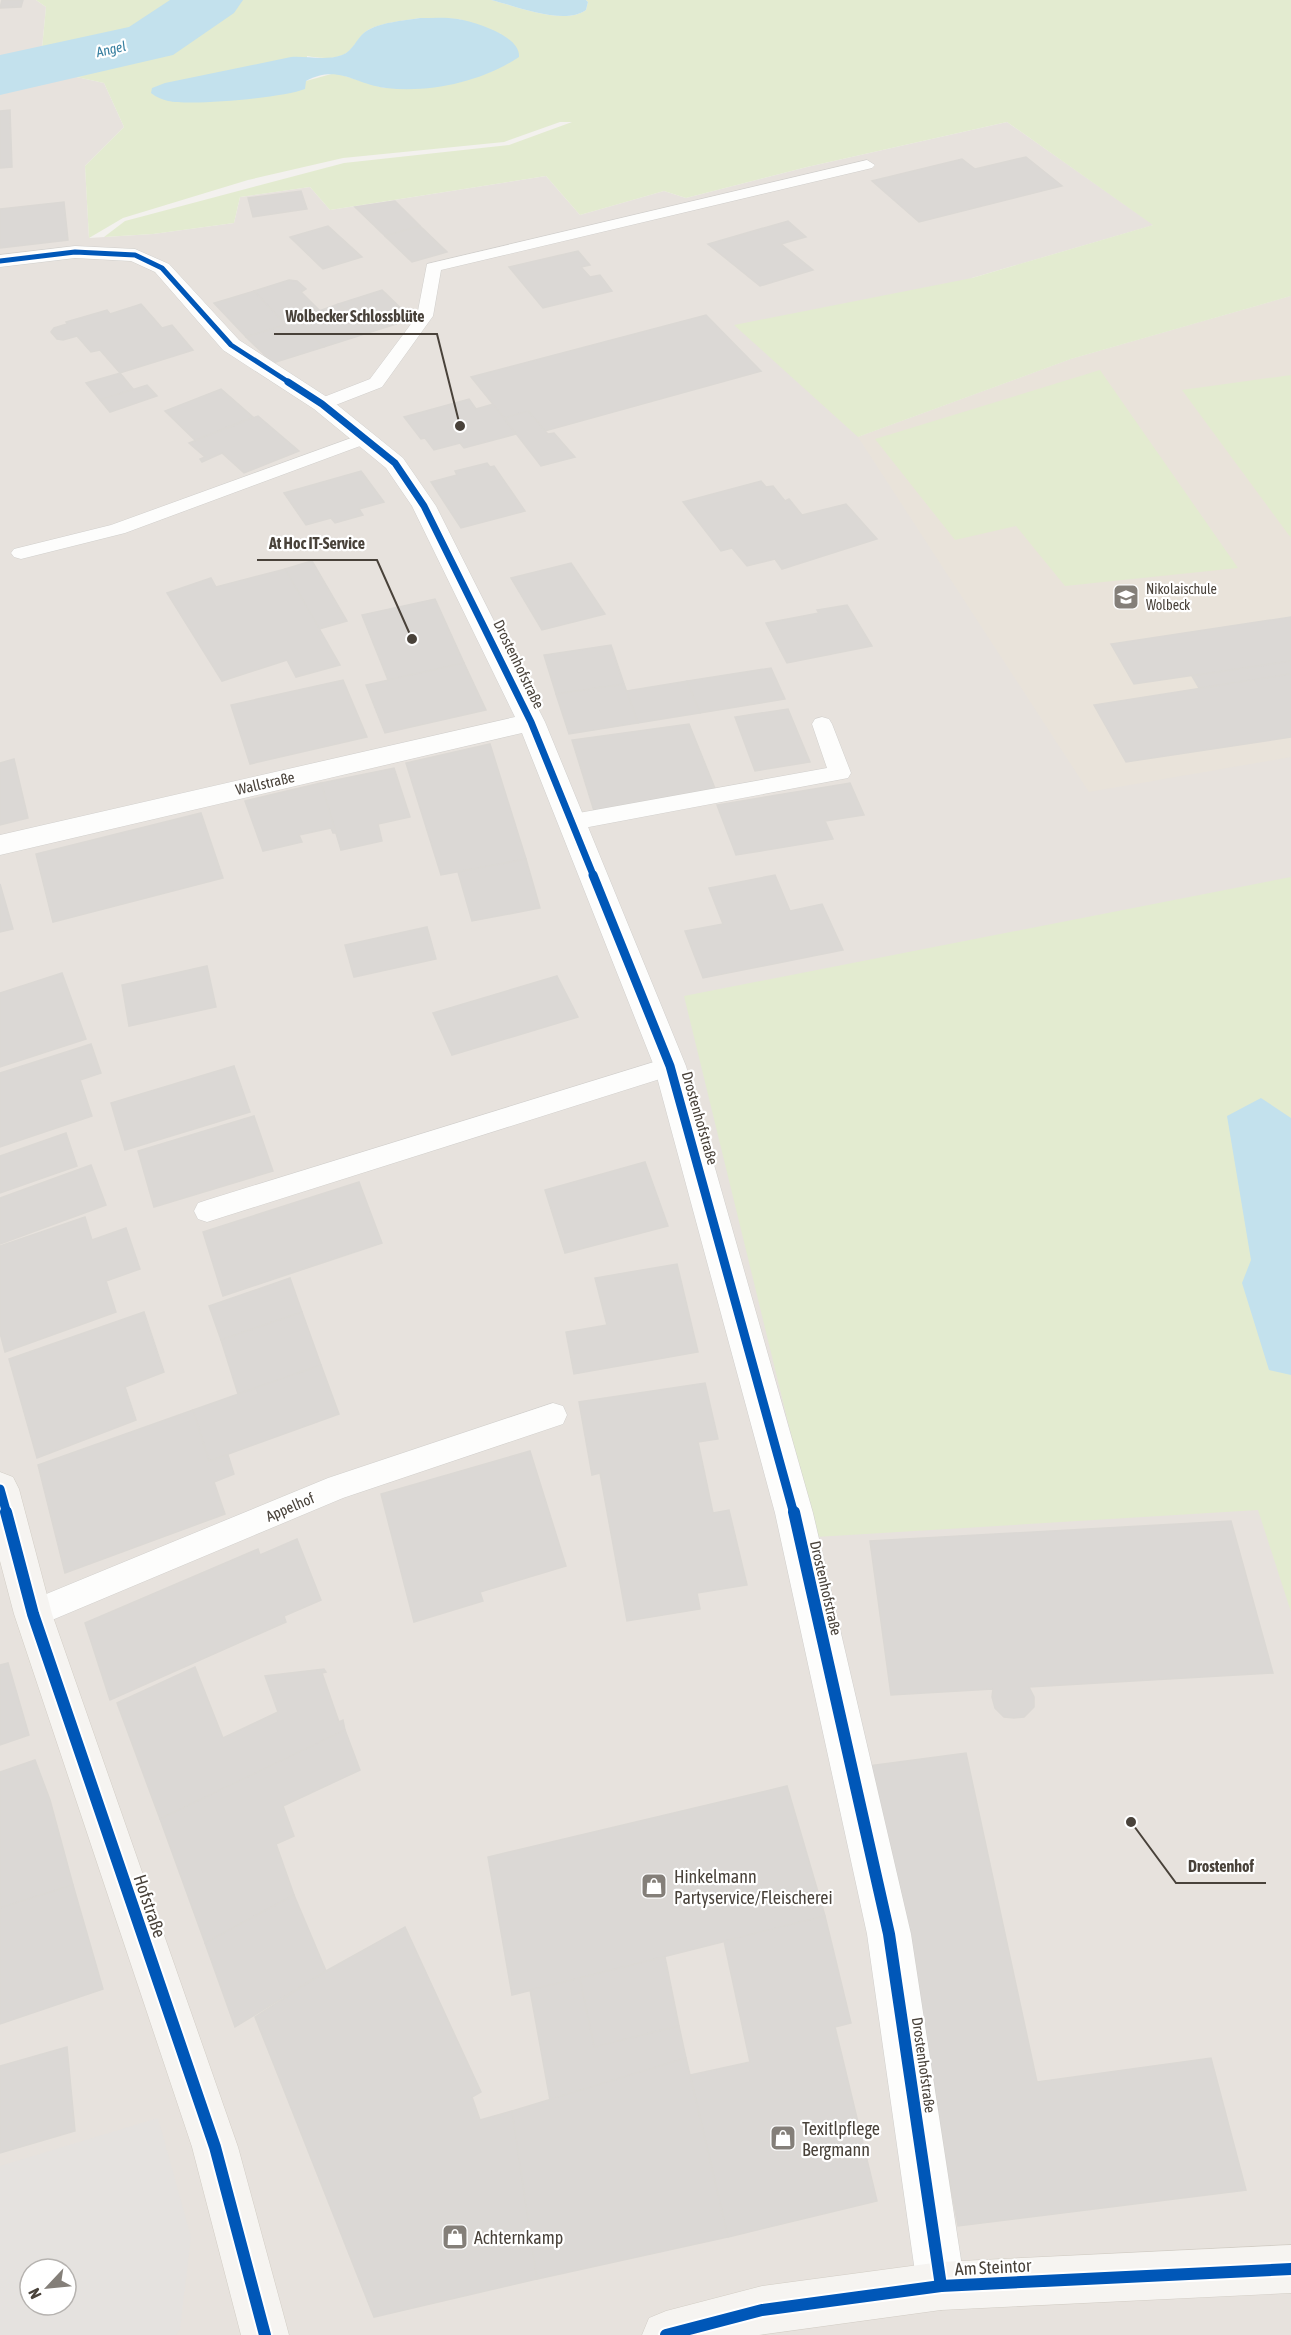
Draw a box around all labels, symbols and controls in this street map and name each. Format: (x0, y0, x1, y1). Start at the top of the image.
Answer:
water label: Angel (94, 38, 128, 60)
callout: Wolbecker Schlossblüte (274, 300, 437, 334)
text: Wolbecker Schlossblüte (284, 307, 425, 325)
callout: At Hoc IT-Service (257, 526, 377, 560)
text: At Hoc IT-Service (268, 534, 365, 552)
place label: Nikolaischule Wolbeck (1146, 581, 1217, 613)
school or university icon: Nikolaischule Wolbeck (1111, 582, 1141, 612)
street label: Drostenhofstraße (490, 617, 548, 711)
street label: Wallstraße (234, 768, 296, 798)
street label: Drostenhofstraße (679, 1069, 722, 1167)
street label: Appelhof (263, 1489, 317, 1525)
street label: Drostenhofstraße (807, 1539, 845, 1637)
callout: Drostenhof (1176, 1849, 1266, 1883)
text: Drostenhof (1188, 1857, 1255, 1875)
place label: Hinkelmann Partyservice/Fleischerei (674, 1866, 833, 1908)
shop icon: Hinkelmann Partyservice/Fleischerei (639, 1871, 669, 1901)
street label: Hofstraße (129, 1872, 171, 1940)
street label: Drostenhofstraße (909, 2016, 939, 2114)
place label: Texitlpflege Bergmann (802, 2118, 880, 2160)
shop icon: Texitlpflege Bergmann (768, 2123, 798, 2153)
shop icon: Achternkamp (440, 2222, 470, 2252)
place label: Achternkamp (474, 2227, 563, 2248)
street label: Am Steintor (954, 2254, 1032, 2279)
north arrow (18, 2257, 78, 2317)
text: N (24, 2285, 45, 2302)

